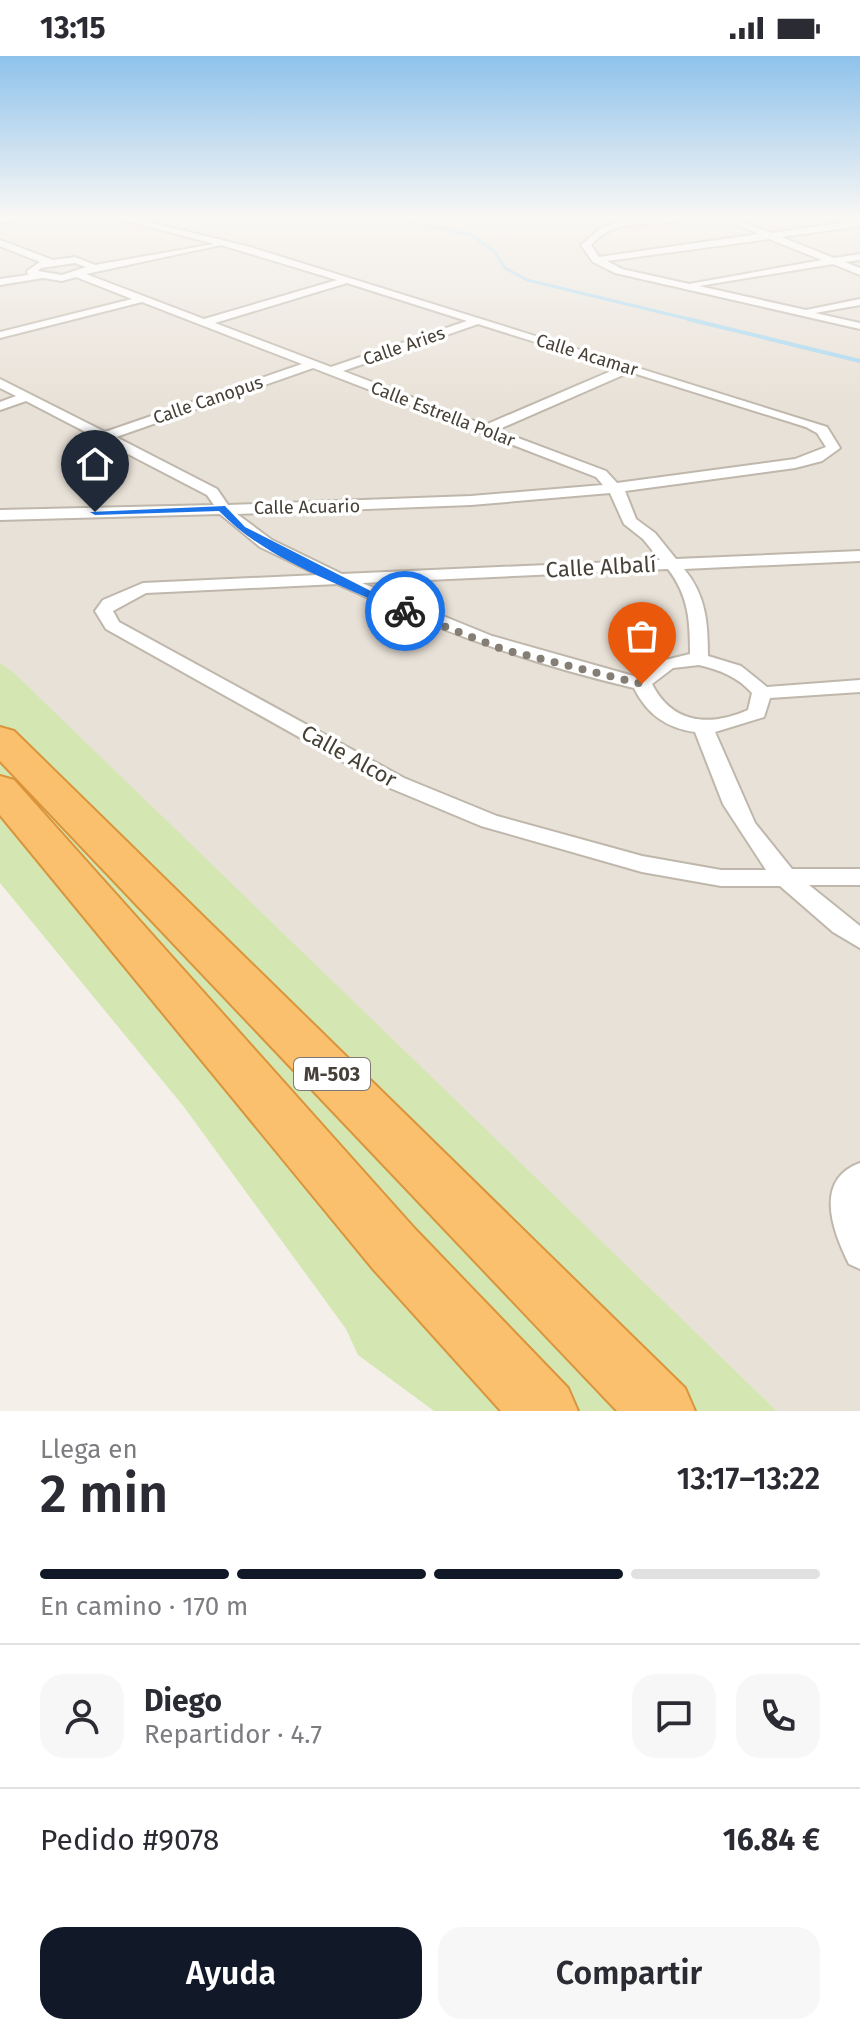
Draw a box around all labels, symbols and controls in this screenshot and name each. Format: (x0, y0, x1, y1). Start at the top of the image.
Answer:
text: 13:15 (40, 10, 106, 46)
street label: Calle Aries (360, 322, 448, 370)
street label: Calle Acamar (533, 329, 641, 381)
street label: Calle Canopus (150, 371, 266, 429)
street label: Calle Estrella Polar (368, 376, 518, 452)
pin (61, 430, 129, 512)
icon: home (73, 442, 117, 486)
street label: Calle Acuario (254, 495, 360, 519)
street label: Calle Albalí (545, 551, 657, 583)
courier (365, 571, 445, 651)
icon: bike (383, 589, 427, 633)
pin (608, 602, 676, 684)
icon: bag (620, 614, 664, 658)
street label: Calle Alcor (297, 719, 402, 793)
road number: M-503 (294, 1058, 370, 1090)
text: Llega en (40, 1434, 138, 1465)
text: 13:17–13:22 (677, 1461, 820, 1497)
text: 2 min (40, 1463, 168, 1526)
text: En camino · 170 m (40, 1591, 248, 1622)
button: person (40, 1674, 124, 1758)
button: chat (632, 1674, 716, 1758)
button: phone (736, 1674, 820, 1758)
text: Diego (144, 1683, 222, 1719)
text: Repartidor · 4.7 (144, 1719, 322, 1750)
text: Pedido #9078 (40, 1822, 219, 1858)
text: 16.84 € (723, 1822, 820, 1858)
button: Ayuda (40, 1927, 422, 2019)
button: Compartir (438, 1927, 820, 2019)

